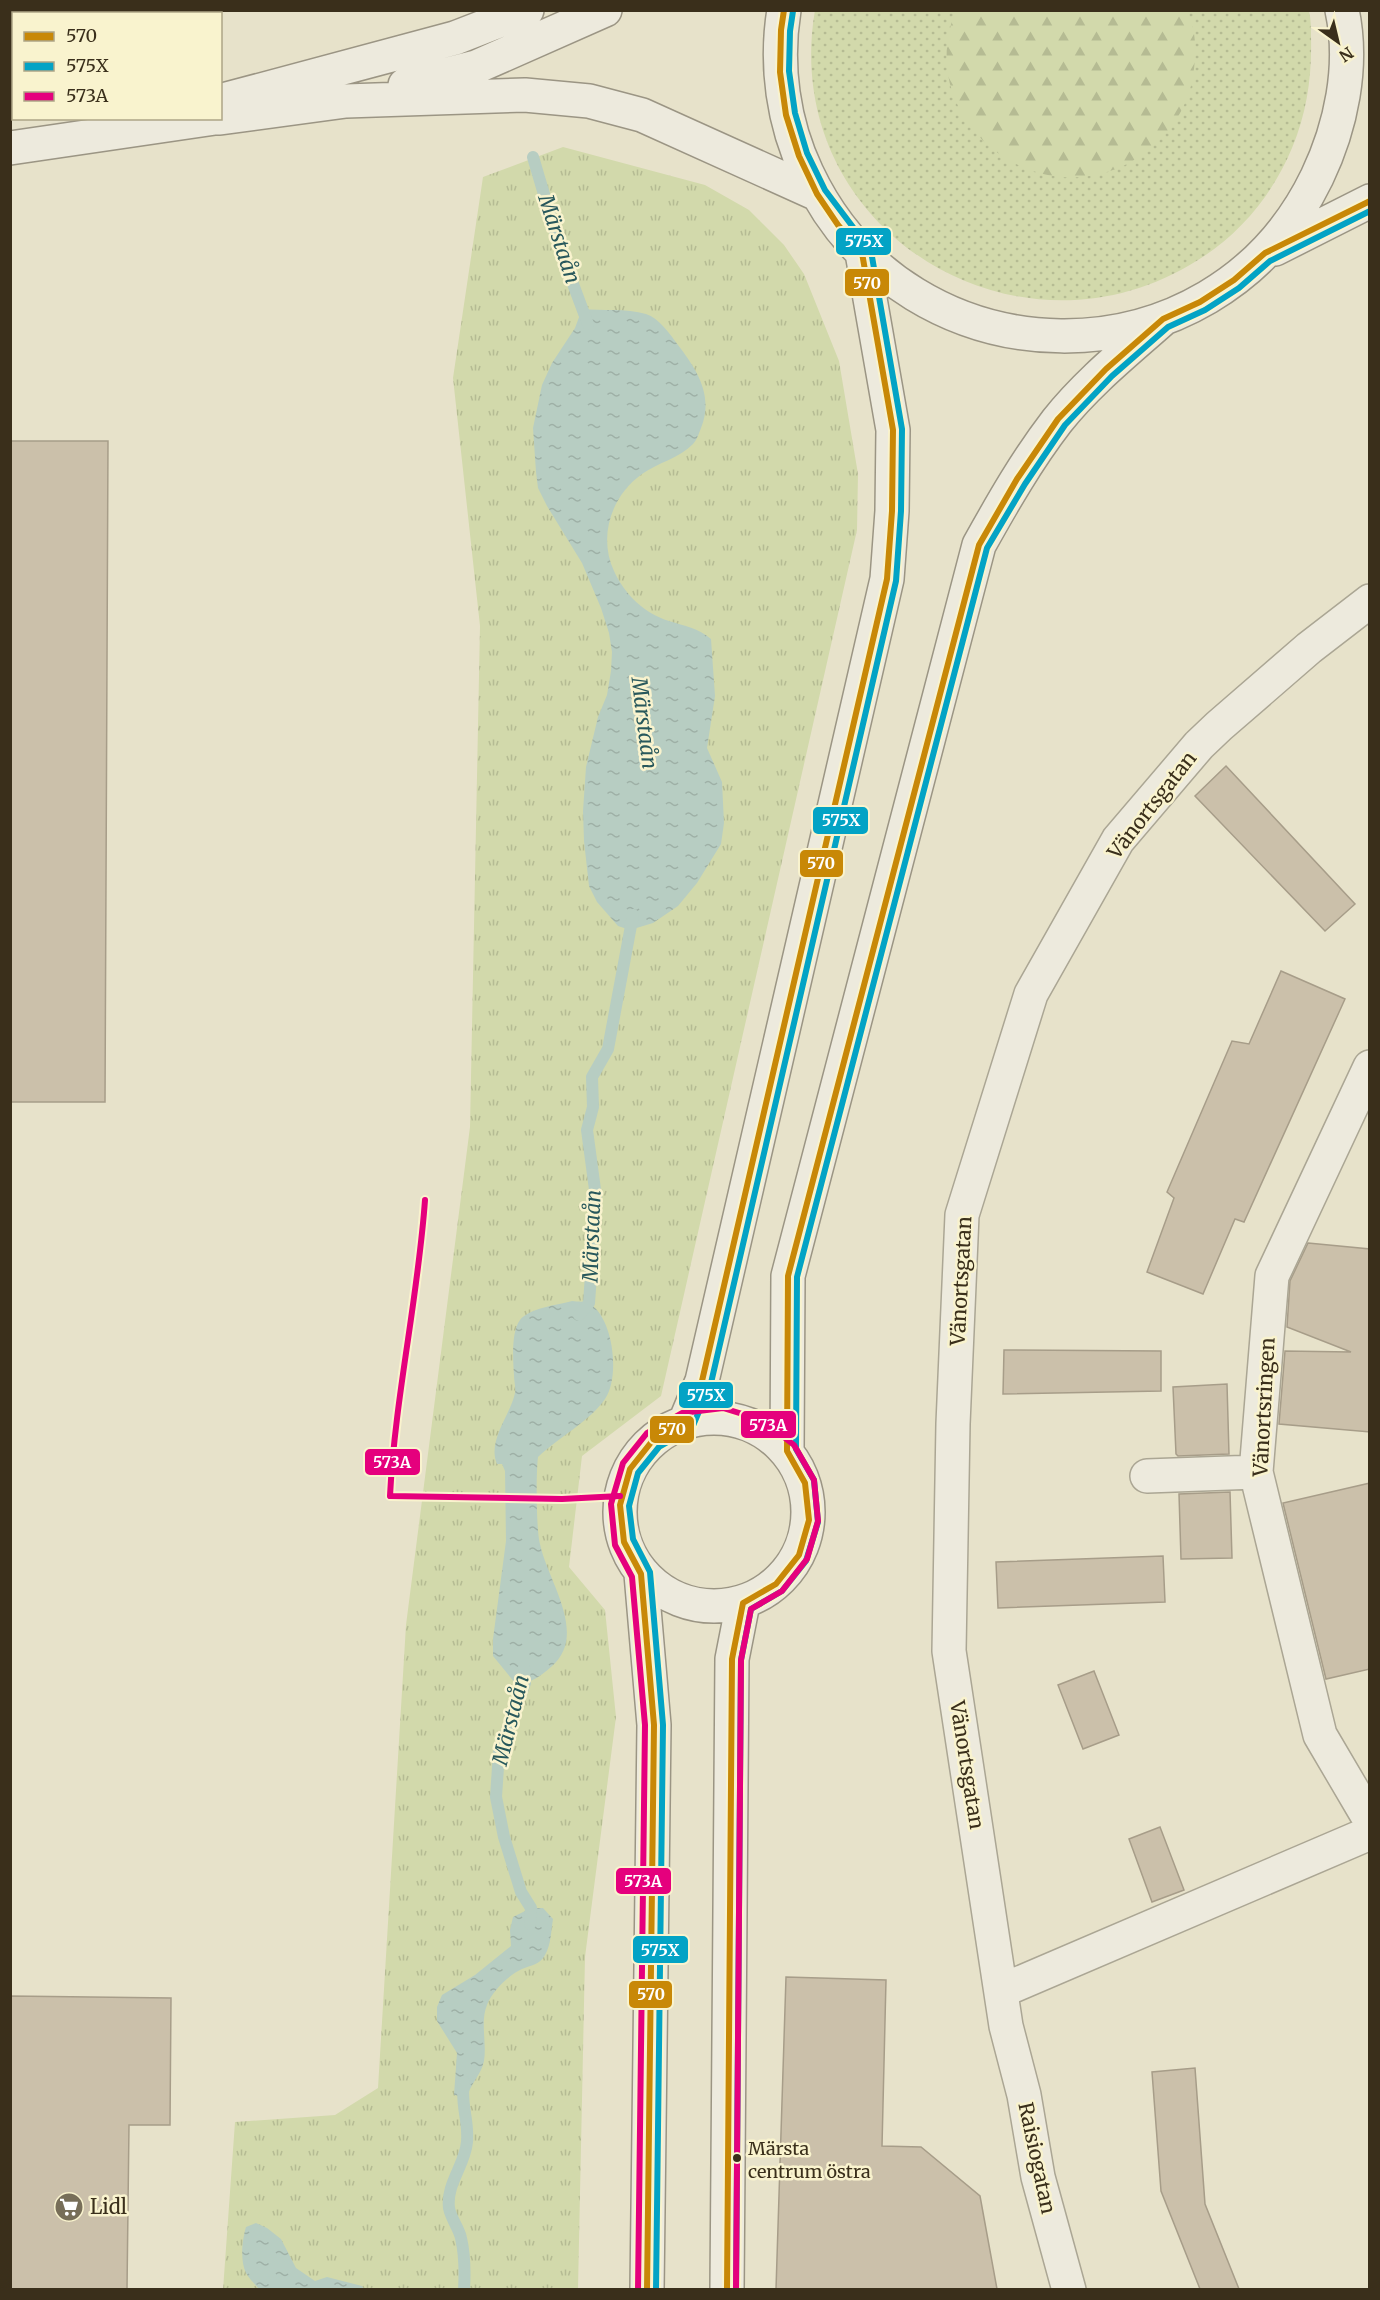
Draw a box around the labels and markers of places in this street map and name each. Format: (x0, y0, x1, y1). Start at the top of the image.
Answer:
place label: Märsta centrum östra (748, 2137, 871, 2183)
marker: Märsta centrum östra (731, 2152, 743, 2164)
supermarket icon: Lidl (53, 2191, 85, 2223)
place label: Lidl (90, 2194, 127, 2219)

